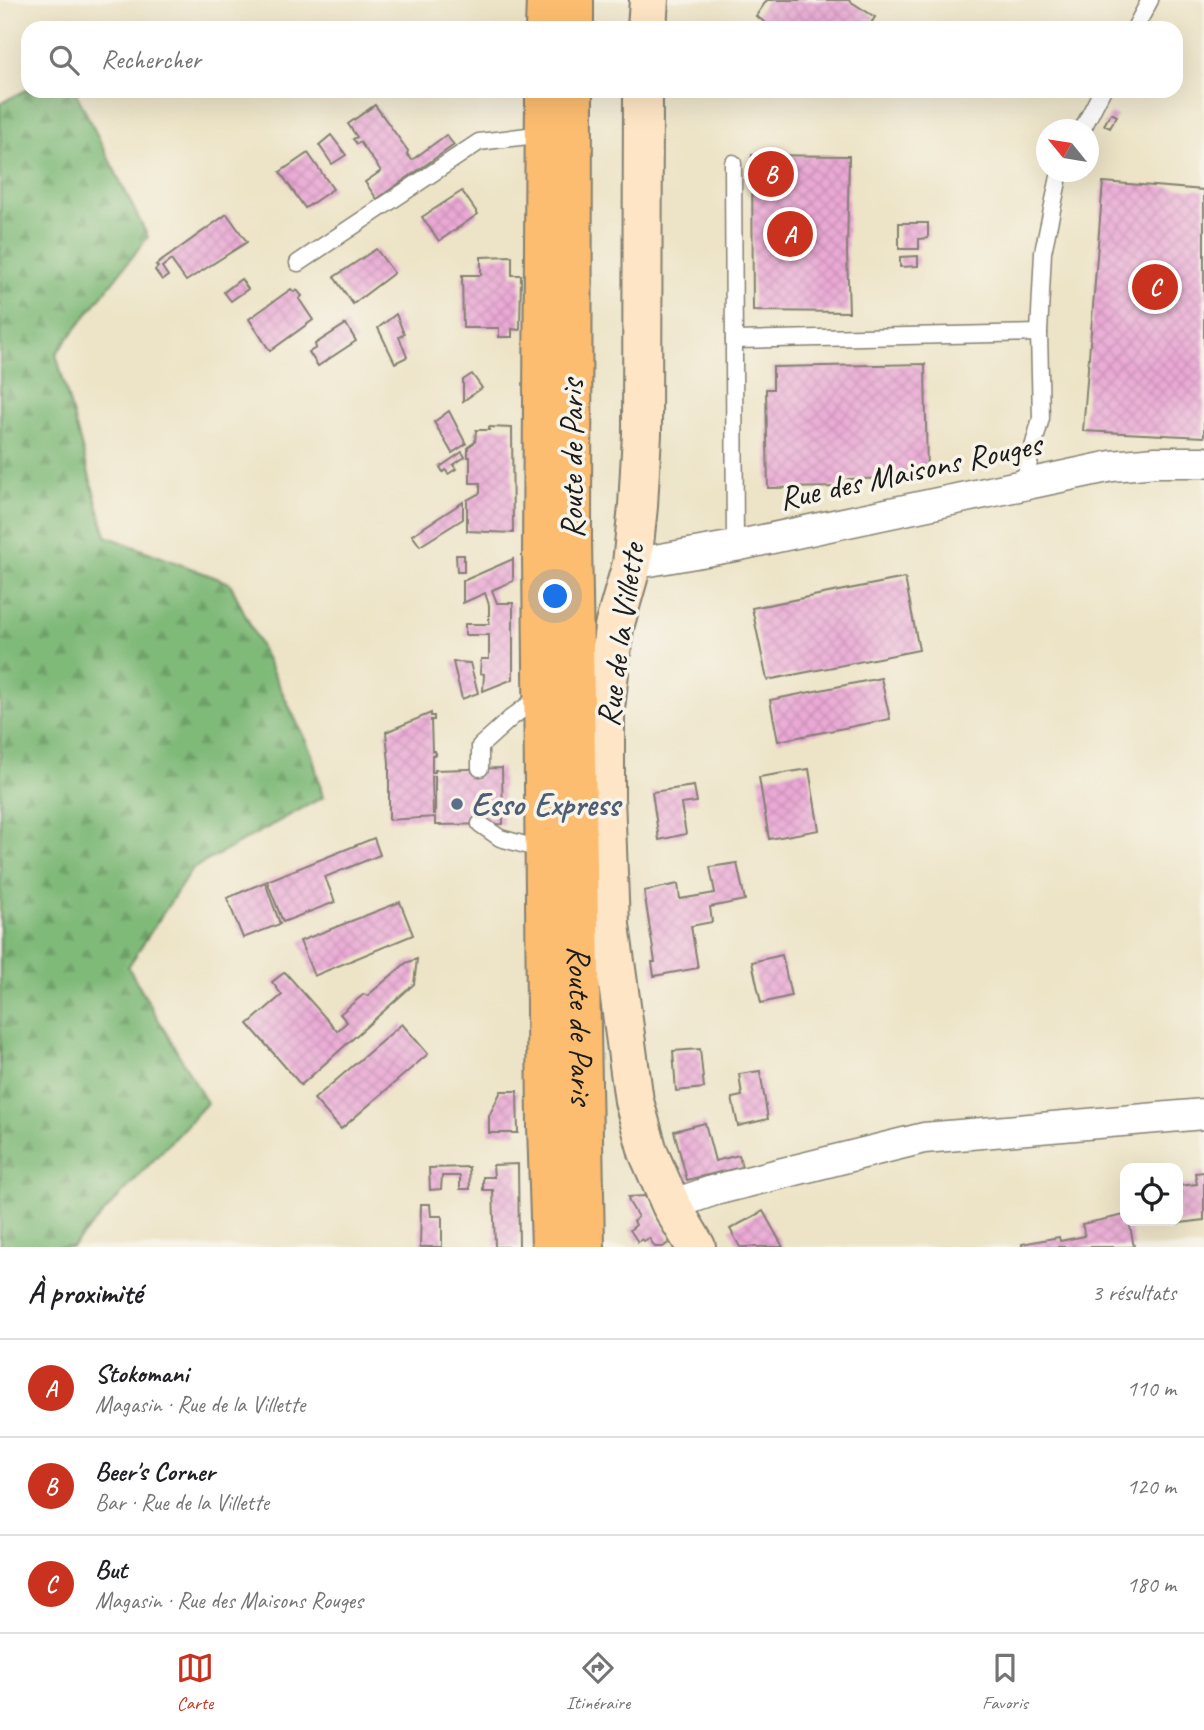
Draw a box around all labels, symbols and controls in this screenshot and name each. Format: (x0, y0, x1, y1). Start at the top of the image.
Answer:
search box (21, 21, 1183, 98)
icon: search (45, 41, 83, 79)
text: Rechercher (101, 43, 201, 76)
north arrow (1036, 119, 1099, 182)
pin: B (748, 148, 794, 200)
pin: A (767, 208, 813, 260)
pin: C (1132, 261, 1178, 313)
street label: Route de Paris (551, 377, 593, 538)
street label: Rue des Maisons Rouges (775, 422, 1048, 519)
street label: Rue de la Villette (586, 539, 654, 729)
your location (538, 579, 572, 613)
place label: Esso Express (471, 783, 623, 825)
marker: Esso Express (449, 796, 465, 812)
street label: Route de Paris (558, 945, 603, 1107)
map controls (1120, 1163, 1183, 1226)
button: locate (1120, 1163, 1183, 1226)
text: À proximité (28, 1274, 142, 1312)
text: 3 résultats (1092, 1278, 1176, 1307)
text: Stokomani (95, 1357, 188, 1390)
text: A (45, 1374, 57, 1403)
text: 110 m (1127, 1374, 1176, 1403)
text: Magasin · Rue de la Villette (95, 1390, 305, 1419)
text: Beer's Corner (95, 1455, 215, 1488)
text: B (45, 1472, 57, 1501)
text: 120 m (1127, 1472, 1176, 1501)
text: Bar · Rue de la Villette (95, 1488, 269, 1517)
text: But (95, 1553, 127, 1586)
text: C (46, 1570, 56, 1599)
text: 180 m (1127, 1570, 1176, 1599)
text: Magasin · Rue des Maisons Rouges (95, 1586, 363, 1615)
tab: Carte (176, 1649, 214, 1715)
tab: Itinéraire (566, 1649, 630, 1715)
tab: Favoris (982, 1649, 1028, 1715)

